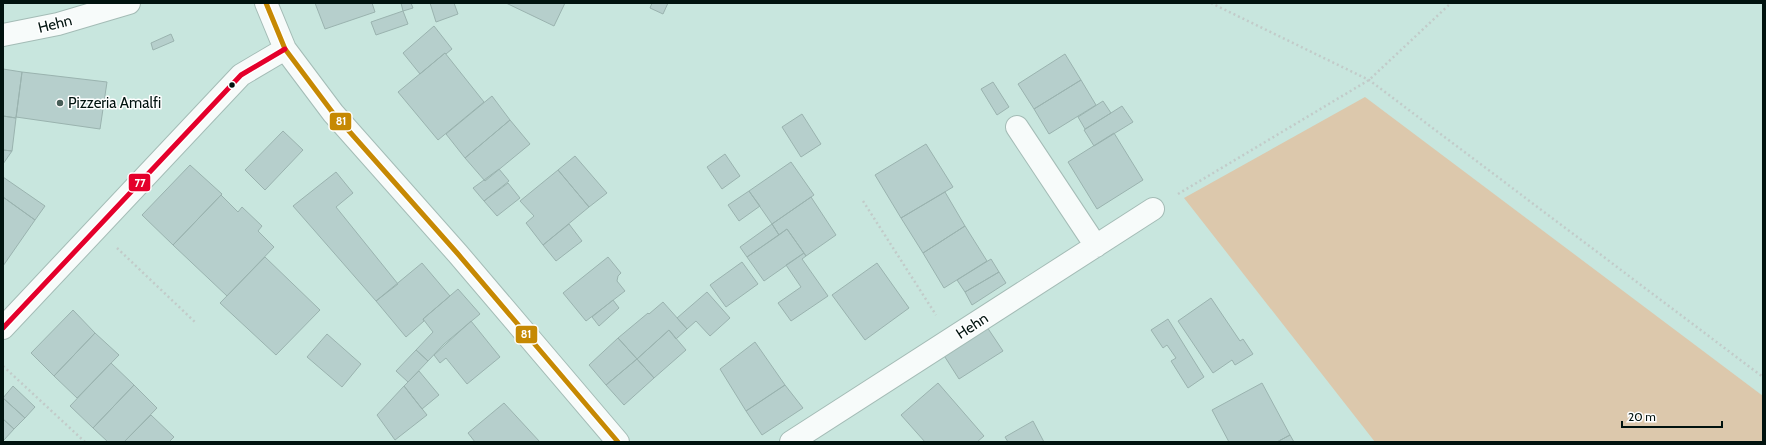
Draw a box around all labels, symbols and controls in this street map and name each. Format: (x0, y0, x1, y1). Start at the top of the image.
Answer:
street label: Hehn (36, 11, 74, 37)
unlabelled marker (227, 80, 237, 90)
place label: Pizzeria Amalfi (68, 94, 161, 112)
marker: Pizzeria Amalfi (55, 98, 65, 108)
line badge: 81 (329, 112, 352, 131)
text: 81 (336, 114, 346, 128)
line badge: 77 (128, 173, 151, 192)
text: 77 (134, 176, 146, 190)
street label: Hehn (953, 309, 991, 343)
line badge: 81 (515, 325, 538, 344)
text: 81 (521, 327, 531, 341)
scale bar (1622, 403, 1722, 429)
text: 20 m (1628, 409, 1656, 424)

